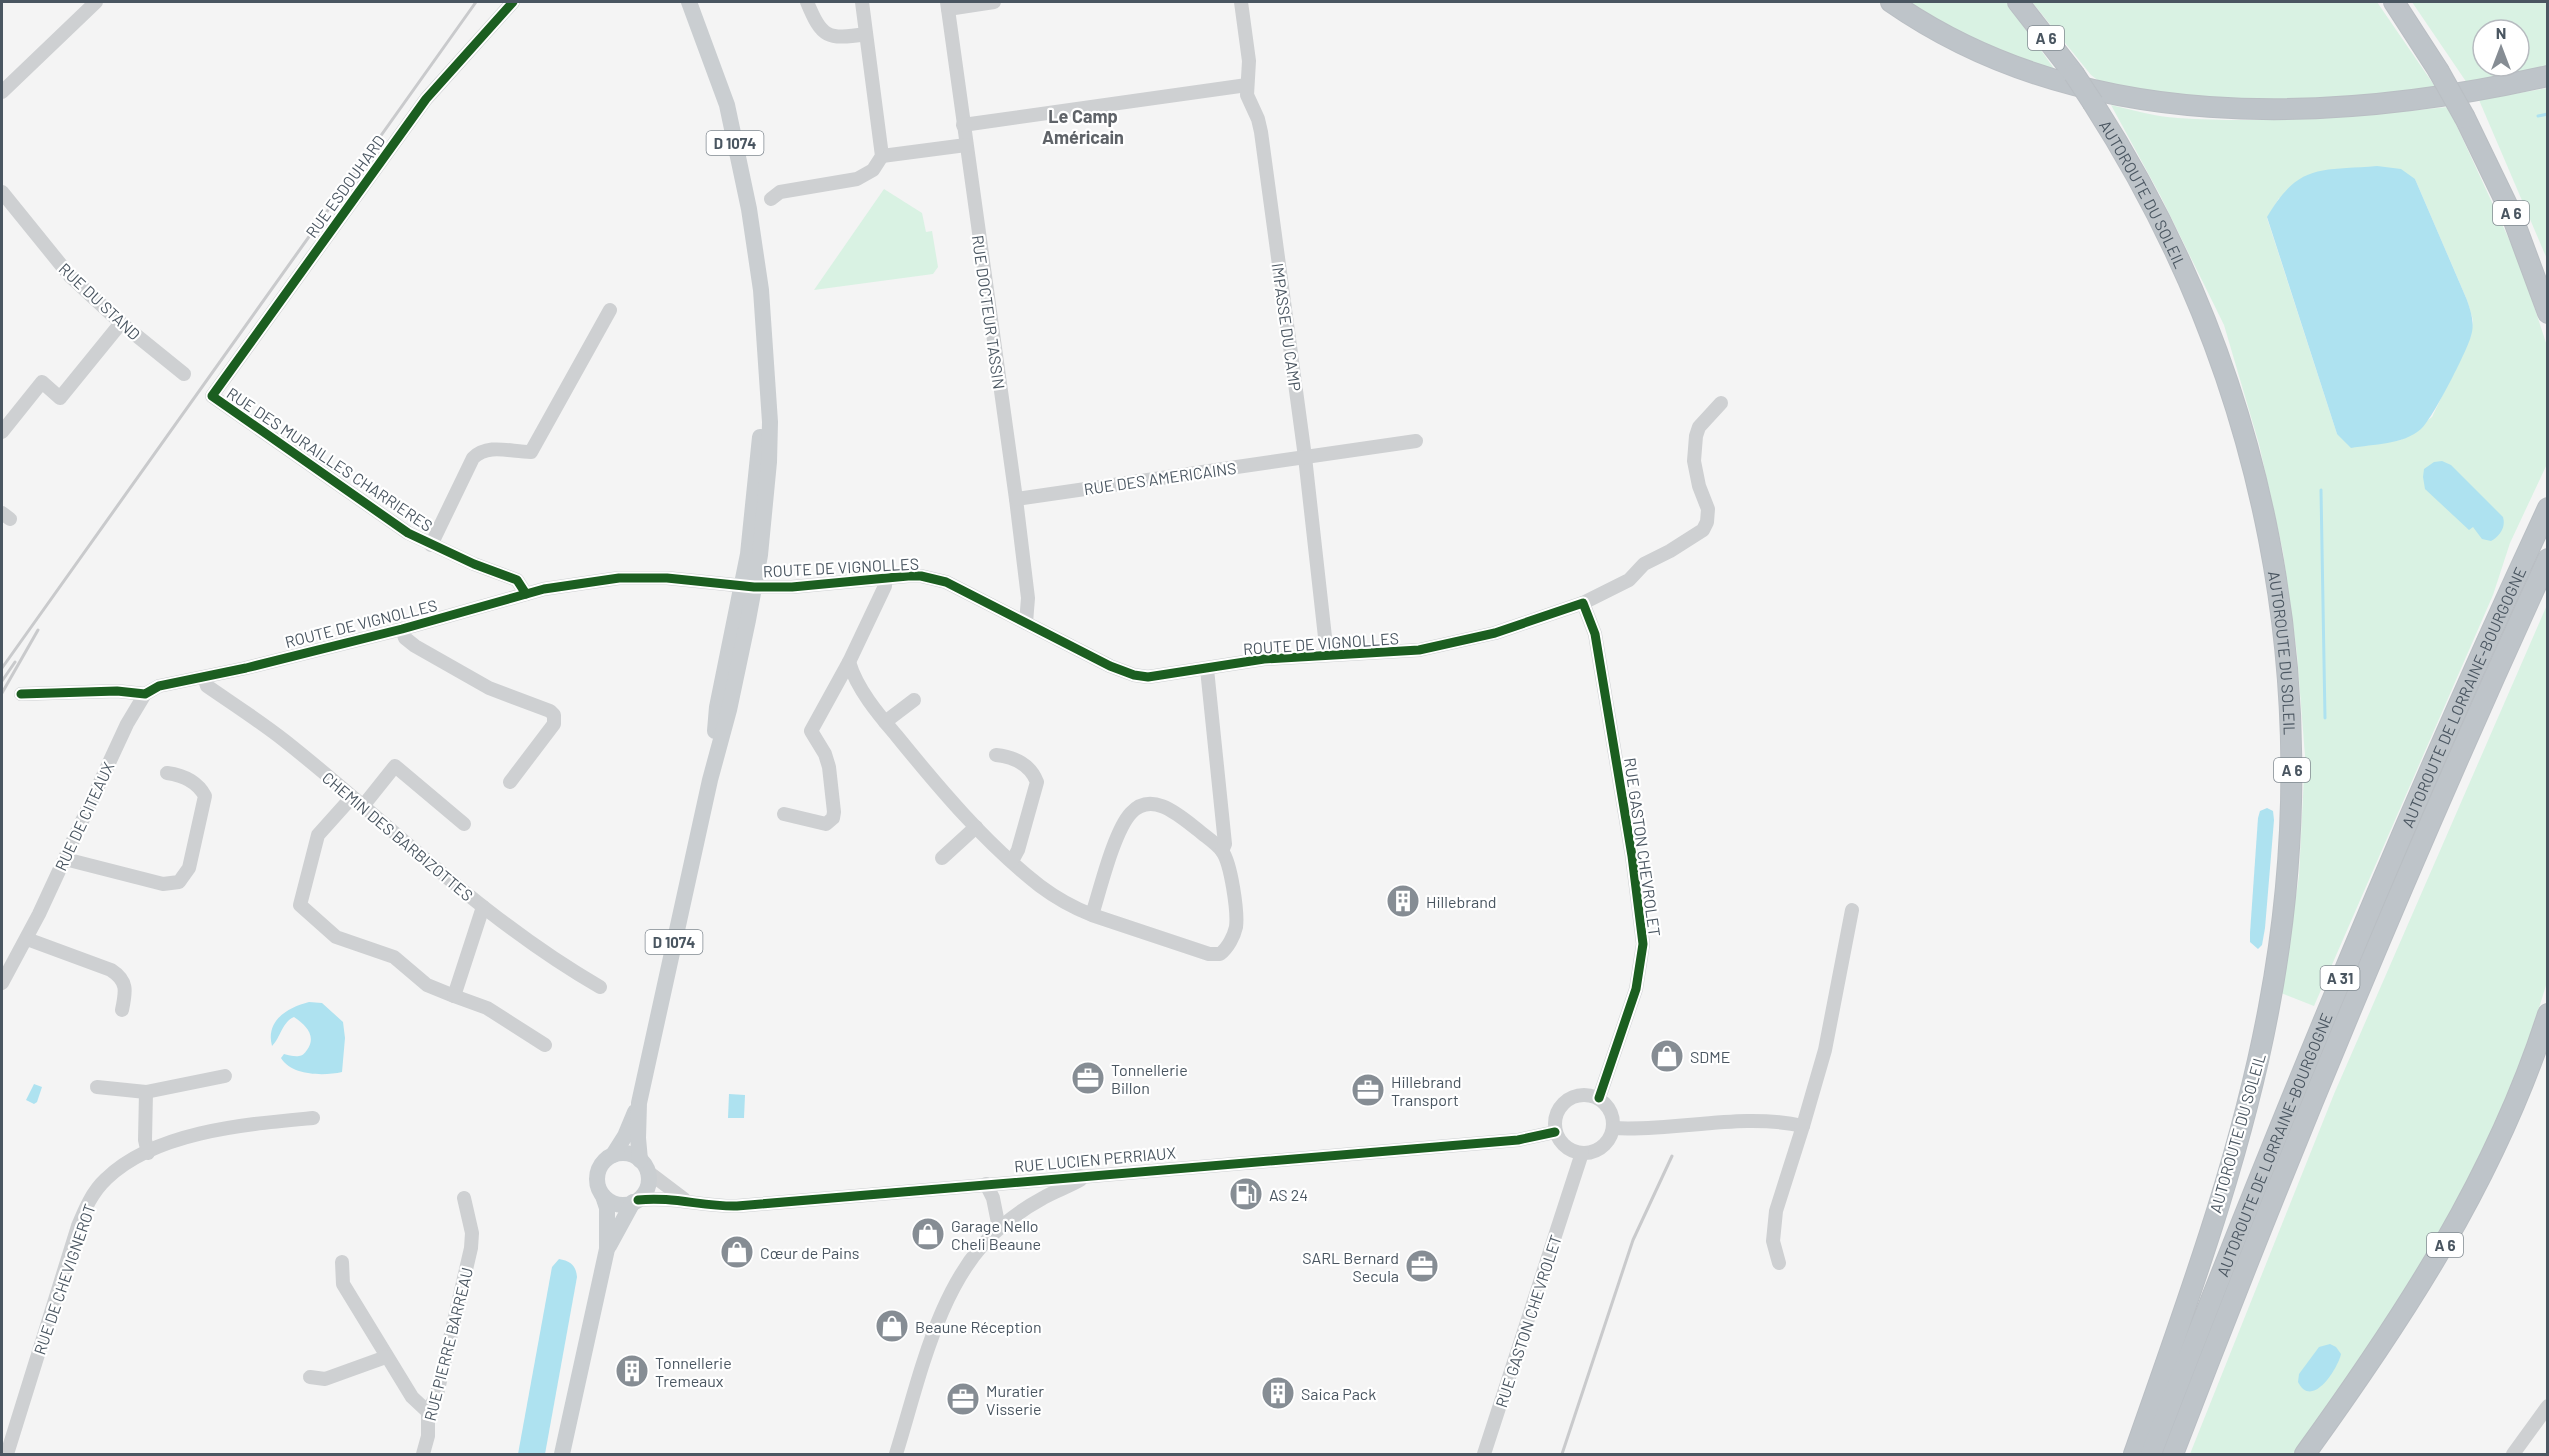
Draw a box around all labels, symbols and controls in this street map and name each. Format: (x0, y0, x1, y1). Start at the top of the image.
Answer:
north arrow (2471, 18, 2531, 78)
text: N (2496, 23, 2506, 42)
road number: A 6 (2028, 26, 2064, 50)
district label: Le Camp Américain (1042, 105, 1124, 148)
street label: AUTOROUTE DU SOLEIL (2096, 116, 2191, 271)
street label: RUE ESDOUHARD (301, 131, 389, 241)
road number: D 1074 (706, 131, 764, 155)
road number: A 6 (2493, 201, 2529, 225)
street label: RUE DOCTEUR TASSIN (969, 234, 1009, 390)
street label: RUE DU STAND (56, 259, 144, 343)
street label: IMPASSE DU CAMP (1269, 262, 1305, 392)
street label: RUE DES MURAILLES CHARRIERES (224, 383, 436, 535)
street label: RUE DES AMERICAINS (1083, 458, 1237, 498)
street label: ROUTE DE VIGNOLLES (763, 553, 919, 581)
street label: AUTOROUTE DE LORRAINE-BOURGOGNE (2397, 564, 2529, 830)
street label: AUTOROUTE DU SOLEIL (2265, 569, 2300, 736)
street label: ROUTE DE VIGNOLLES (283, 595, 439, 651)
street label: ROUTE DE VIGNOLLES (1242, 628, 1400, 658)
street label: RUE GASTON CHEVROLET (1621, 756, 1665, 938)
road number: A 6 (2274, 758, 2310, 782)
street label: RUE DE CITEAUX (50, 759, 118, 873)
street label: CHEMIN DES BARBIZOTTES (319, 767, 477, 905)
building icon: Hillebrand (1385, 883, 1421, 919)
place label: Hillebrand (1426, 892, 1496, 911)
road number: D 1074 (646, 930, 702, 954)
road number: A 31 (2320, 966, 2360, 990)
street label: AUTOROUTE DE LORRAINE-BOURGOGNE (2212, 1010, 2335, 1279)
shop icon: SDME (1649, 1038, 1685, 1074)
place label: SDME (1690, 1047, 1730, 1066)
street label: AUTOROUTE DU SOLEIL (2205, 1051, 2269, 1215)
office icon: Tonnellerie Billon (1070, 1060, 1106, 1096)
place label: Tonnellerie Billon (1111, 1060, 1188, 1097)
office icon: Hillebrand Transport (1350, 1072, 1386, 1108)
place label: Hillebrand Transport (1391, 1072, 1461, 1109)
street label: RUE LUCIEN PERRIAUX (1013, 1142, 1177, 1176)
fuel station icon: AS 24 (1228, 1176, 1264, 1212)
place label: AS 24 (1269, 1185, 1308, 1204)
street label: RUE DE CHEVIGNEROT (29, 1201, 99, 1357)
shop icon: Garage Nello Cheli Beaune (910, 1216, 946, 1252)
place label: Garage Nello Cheli Beaune (951, 1216, 1041, 1253)
street label: RUE GASTON CHEVROLET (1491, 1232, 1565, 1410)
road number: A 6 (2427, 1233, 2463, 1257)
shop icon: Cœur de Pains (719, 1234, 755, 1270)
place label: Cœur de Pains (760, 1243, 860, 1262)
place label: SARL Bernard Secula (1302, 1248, 1399, 1285)
office icon: SARL Bernard Secula (1404, 1248, 1440, 1284)
street label: RUE PIERRE BARREAU (420, 1265, 476, 1423)
shop icon: Beaune Réception (874, 1308, 910, 1344)
place label: Beaune Réception (915, 1317, 1042, 1336)
building icon: Tonnellerie Tremeaux (614, 1353, 650, 1389)
place label: Tonnellerie Tremeaux (655, 1353, 732, 1390)
building icon: Saica Pack (1260, 1375, 1296, 1411)
office icon: Muratier Visserie (945, 1381, 981, 1417)
place label: Muratier Visserie (986, 1381, 1044, 1418)
place label: Saica Pack (1301, 1384, 1376, 1403)

